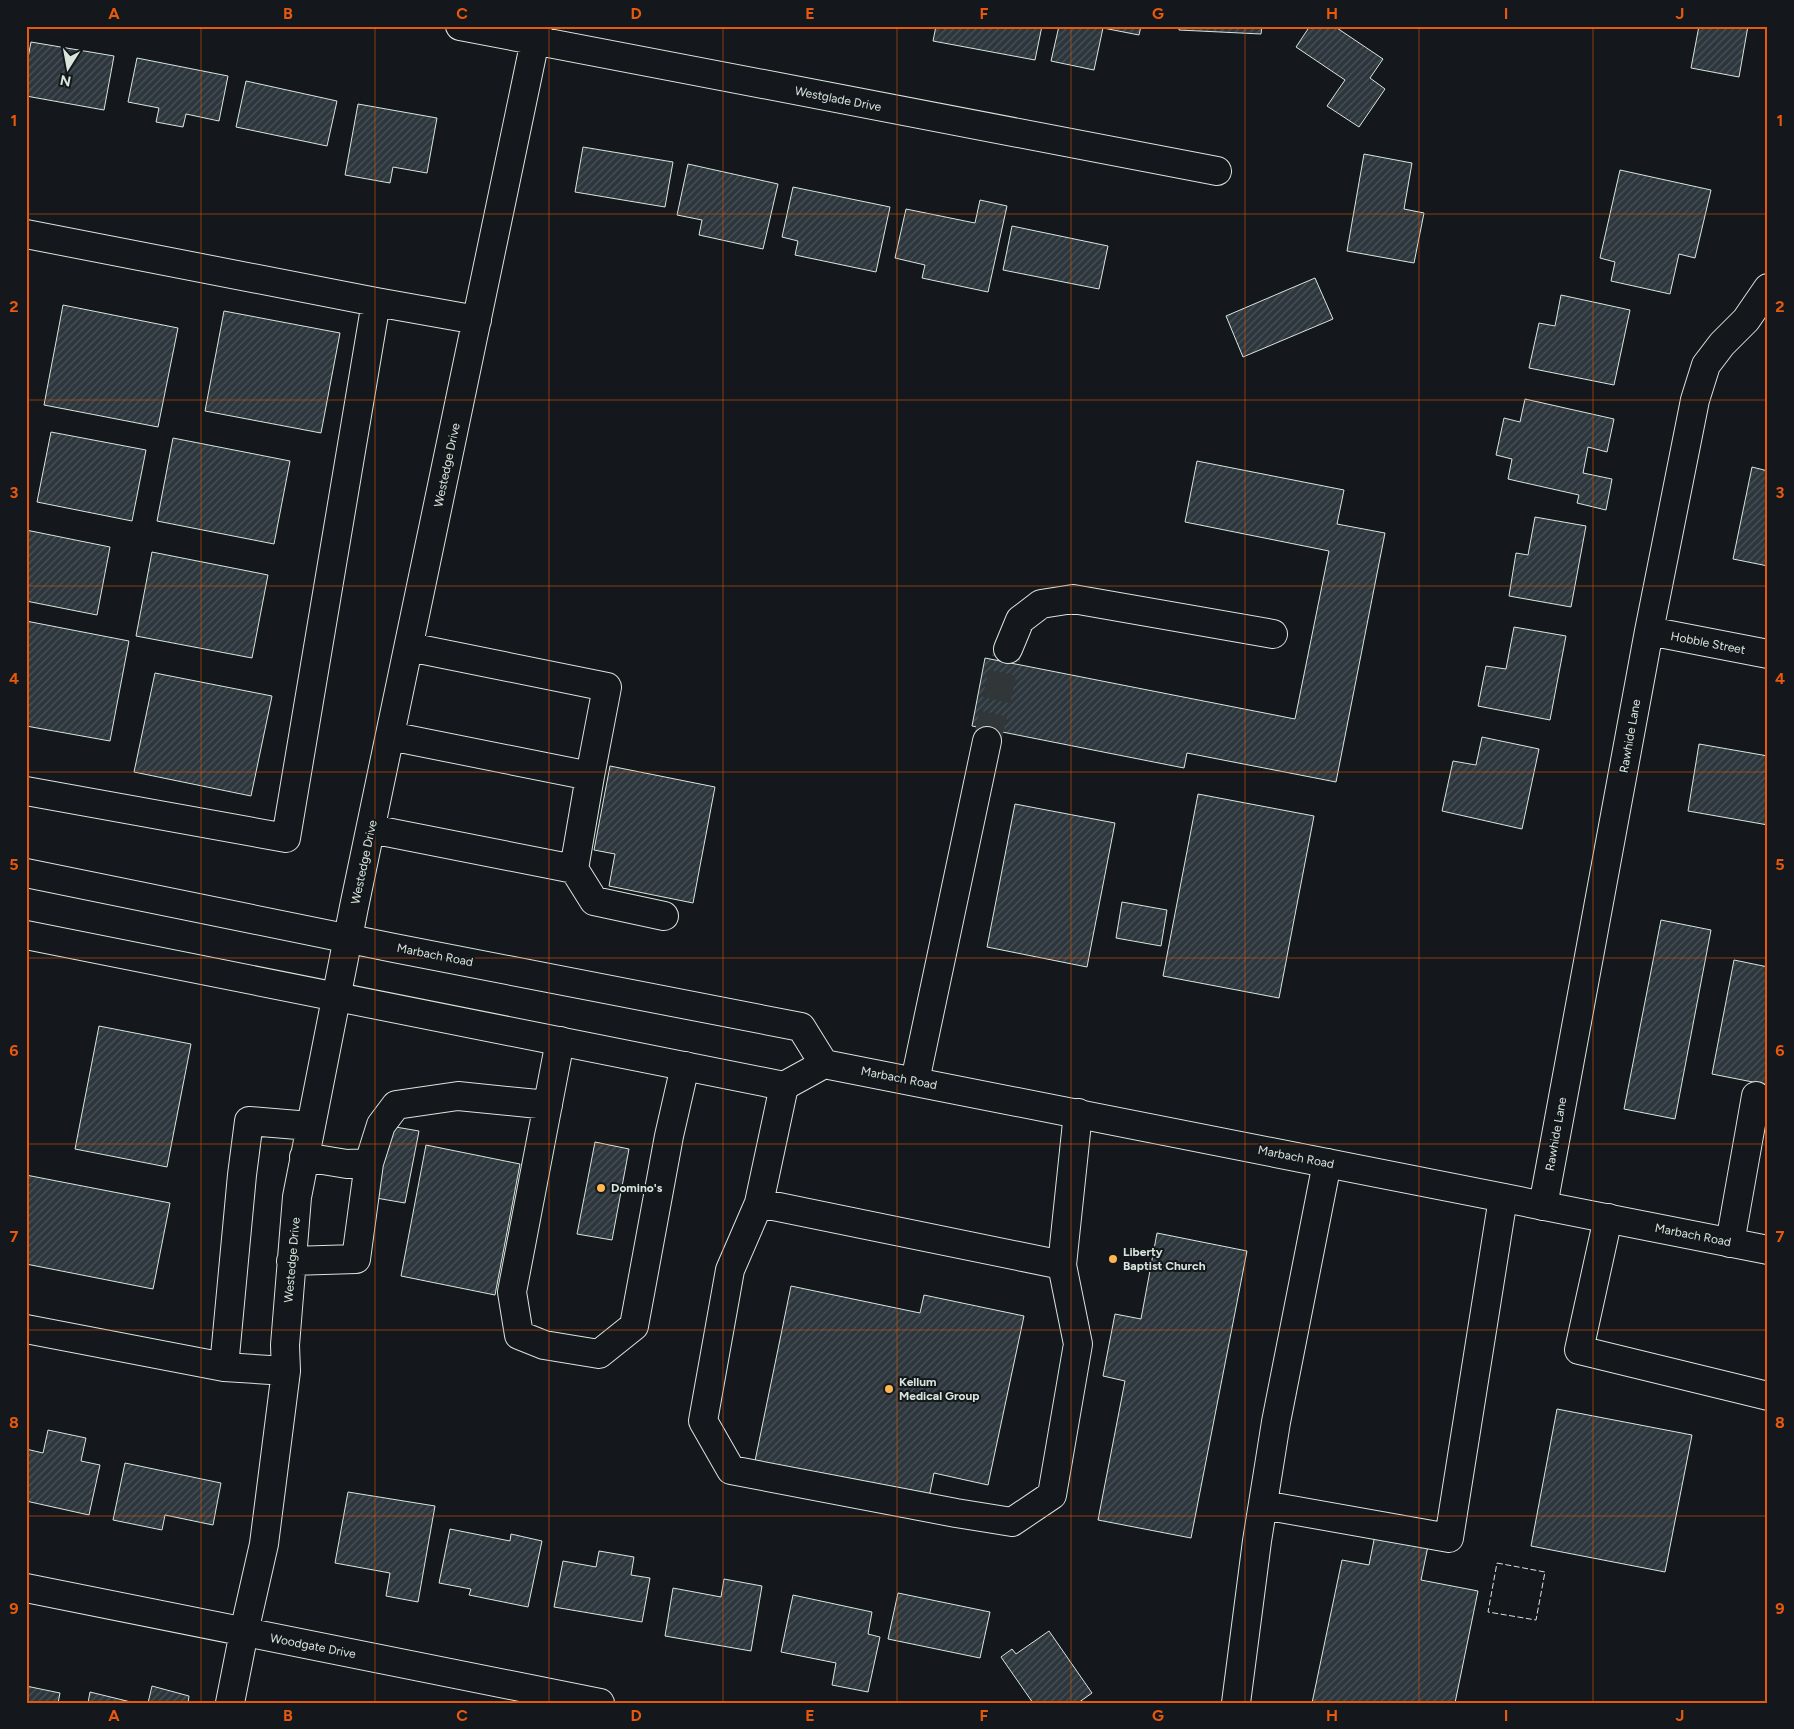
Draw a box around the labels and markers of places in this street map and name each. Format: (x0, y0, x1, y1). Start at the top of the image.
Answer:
place label: Domino's (611, 1181, 663, 1195)
marker: Domino's (595, 1182, 607, 1194)
place label: Liberty Baptist Church (1123, 1245, 1206, 1273)
marker: Liberty Baptist Church (1107, 1253, 1119, 1265)
place label: Kellum Medical Group (899, 1375, 979, 1403)
marker: Kellum Medical Group (883, 1383, 895, 1395)

